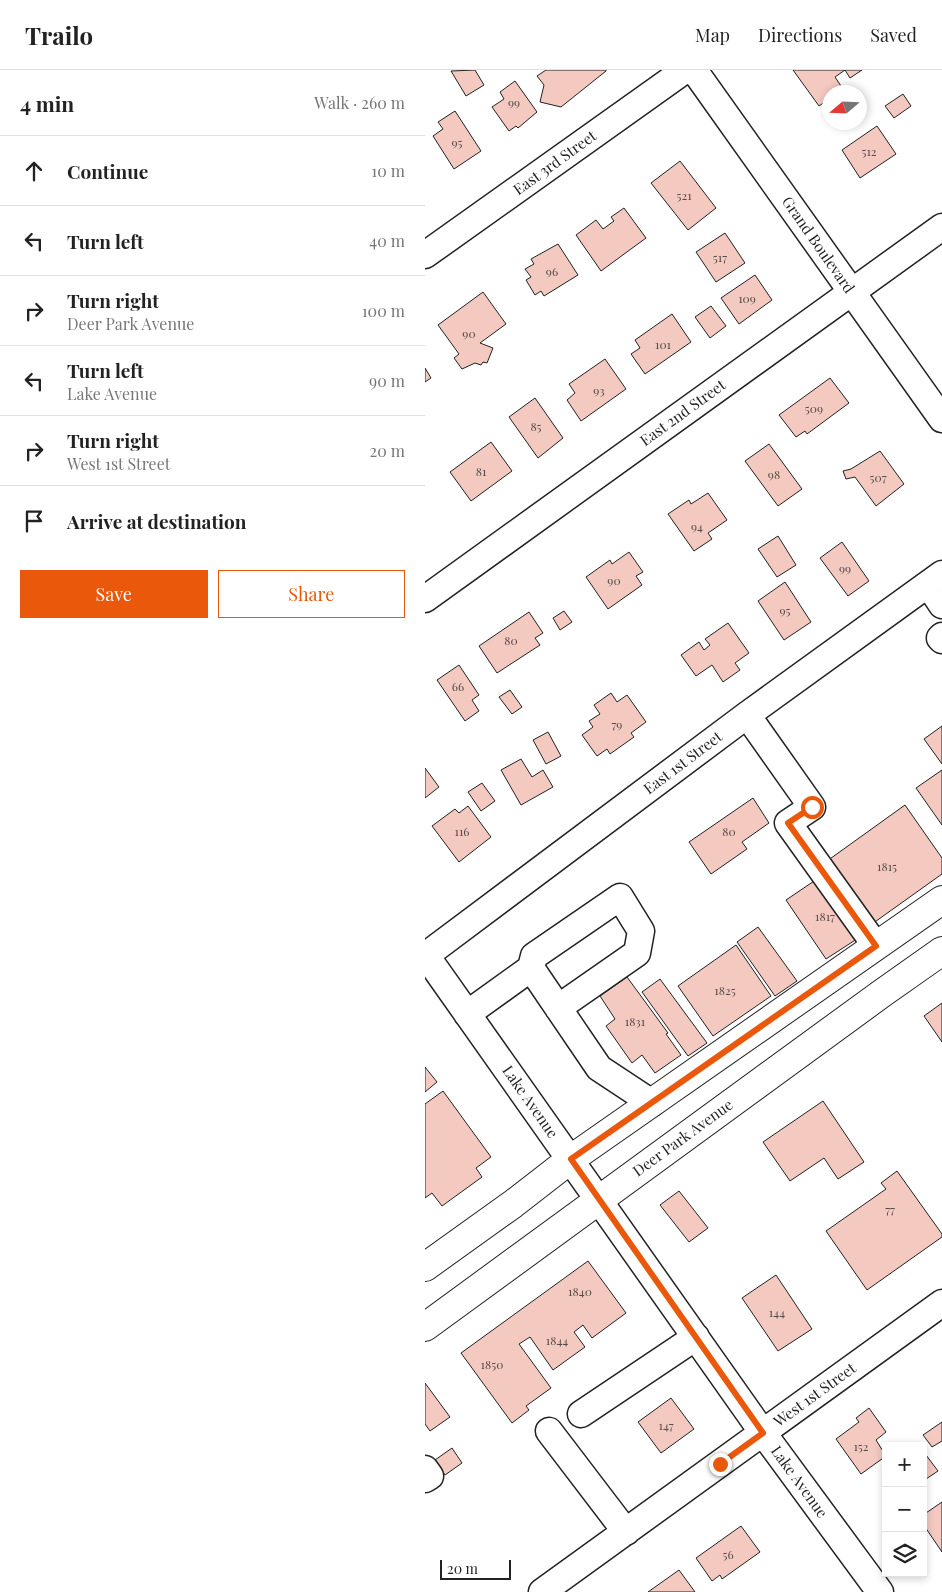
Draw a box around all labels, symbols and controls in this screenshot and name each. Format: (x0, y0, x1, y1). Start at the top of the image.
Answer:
text: Trailo (25, 19, 93, 51)
text: Map (695, 23, 730, 47)
text: Directions (758, 23, 842, 47)
text: Saved (870, 23, 917, 47)
north arrow (822, 85, 867, 130)
text: 4 min (20, 89, 74, 117)
text: Walk · 260 m (314, 92, 405, 113)
house number: 99 (508, 94, 520, 110)
street label: East 3rd Street (509, 125, 600, 199)
house number: 95 (451, 134, 463, 150)
house number: 512 (861, 143, 877, 159)
icon: ahead (20, 157, 48, 185)
text: Continue (67, 158, 148, 184)
text: 10 m (371, 160, 405, 181)
house number: 521 (676, 187, 692, 203)
street label: Grand Boulevard (778, 192, 860, 297)
icon: left (20, 227, 48, 255)
text: Turn left (67, 228, 144, 254)
text: 40 m (369, 230, 405, 251)
house number: 517 (713, 249, 727, 265)
house number: 96 (546, 263, 558, 279)
text: Turn right (67, 287, 159, 313)
house number: 109 (738, 290, 756, 306)
icon: right (20, 297, 48, 325)
text: 100 m (362, 300, 405, 321)
text: Deer Park Avenue (67, 313, 194, 334)
house number: 90 (462, 325, 476, 341)
house number: 101 (655, 336, 672, 352)
text: Turn left (67, 357, 144, 383)
icon: left (20, 367, 48, 395)
text: 90 m (369, 370, 405, 391)
street label: East 2nd Street (636, 374, 730, 450)
house number: 93 (593, 382, 605, 398)
text: Lake Avenue (67, 383, 157, 404)
house number: 509 (805, 400, 823, 416)
house number: 85 (530, 418, 542, 434)
text: Turn right (67, 427, 159, 453)
icon: right (20, 437, 48, 465)
text: 20 m (370, 440, 405, 461)
text: West 1st Street (67, 453, 170, 474)
house number: 81 (476, 463, 487, 479)
house number: 98 (768, 466, 780, 482)
house number: 507 (869, 469, 887, 485)
icon: arrive (20, 507, 48, 535)
text: Arrive at destination (67, 508, 247, 534)
house number: 94 (691, 518, 703, 534)
house number: 99 (839, 560, 851, 576)
button: Save (20, 570, 208, 618)
button: Share (218, 570, 405, 618)
house number: 90 (607, 572, 621, 588)
house number: 95 (779, 602, 791, 618)
house number: 80 (504, 632, 518, 648)
house number: 66 (452, 678, 464, 694)
house number: 79 (612, 716, 622, 732)
street label: East 1st Street (639, 726, 726, 798)
route start (801, 796, 824, 819)
house number: 116 (454, 823, 470, 839)
house number: 80 (722, 823, 736, 839)
house number: 1815 (877, 858, 897, 874)
house number: 1817 (815, 908, 835, 924)
house number: 1825 (714, 982, 736, 998)
house number: 1831 (625, 1013, 646, 1029)
street label: Lake Avenue (498, 1061, 563, 1142)
street label: Deer Park Avenue (628, 1094, 737, 1180)
house number: 77 (885, 1201, 895, 1217)
house number: 1840 (568, 1283, 592, 1299)
house number: 144 (769, 1304, 785, 1320)
house number: 1844 (546, 1332, 568, 1348)
house number: 1850 (481, 1356, 503, 1372)
street label: West 1st Street (769, 1357, 860, 1431)
house number: 147 (658, 1417, 674, 1433)
house number: 152 (853, 1438, 869, 1454)
street label: Lake Avenue (767, 1441, 833, 1521)
map controls (882, 1442, 927, 1577)
button: + (882, 1442, 927, 1487)
route end (709, 1453, 732, 1476)
button: − (882, 1487, 927, 1532)
button: layers (882, 1532, 927, 1577)
house number: 56 (722, 1546, 734, 1562)
scale bar (440, 1557, 511, 1580)
text: 20 m (447, 1559, 478, 1578)

